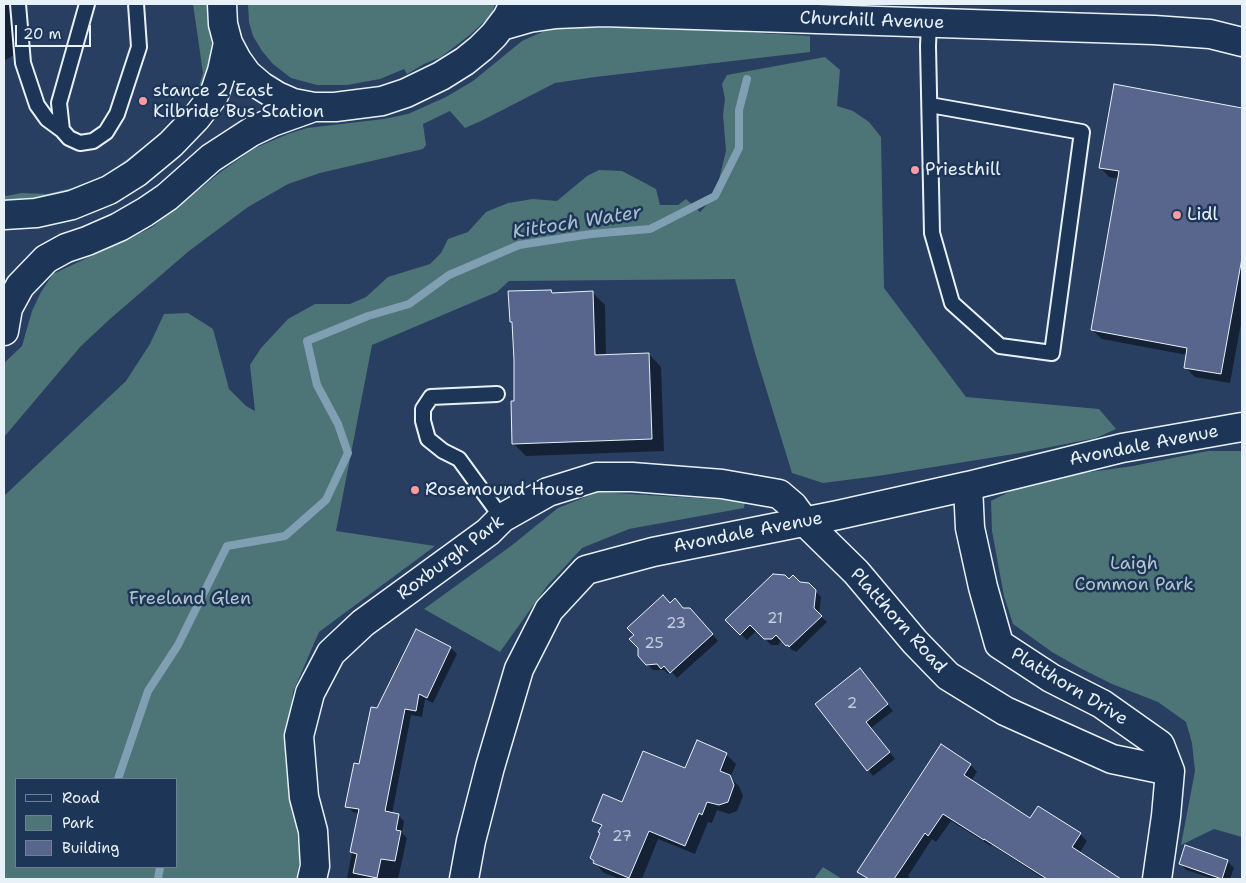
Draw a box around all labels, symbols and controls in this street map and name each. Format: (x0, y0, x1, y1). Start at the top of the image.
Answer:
street label: Churchill Avenue (799, 8, 945, 34)
scale bar (18, 15, 94, 47)
text: 20 m (23, 24, 62, 44)
place label: stance 2 East Kilbride Bus Station (153, 80, 324, 122)
marker: stance 2 East Kilbride Bus Station (137, 95, 149, 107)
place label: Priesthill (925, 159, 1001, 181)
marker: Priesthill (909, 164, 921, 176)
water label: Kittoch Water (511, 202, 643, 244)
place label: Lidl (1187, 204, 1218, 226)
marker: Lidl (1171, 209, 1183, 221)
street label: Avondale Avenue (1067, 421, 1221, 471)
place label: Rosemound House (425, 479, 584, 501)
marker: Rosemound House (409, 484, 421, 496)
street label: Avondale Avenue (671, 508, 825, 558)
street label: Roxburgh Park (393, 511, 509, 605)
park label: Laigh Common Park (1074, 553, 1194, 596)
street label: Platthorn Road (845, 564, 951, 678)
park label: Freeland Glen (129, 588, 251, 610)
house number: 21 (767, 610, 783, 628)
house number: 23 (666, 615, 686, 633)
house number: 25 (644, 635, 664, 653)
street label: Platthorn Drive (1007, 644, 1131, 730)
house number: 2 (847, 695, 857, 713)
legend (15, 778, 178, 868)
text: Road (62, 788, 100, 808)
text: Park (62, 813, 94, 833)
house number: 27 (612, 828, 632, 846)
text: Building (62, 838, 119, 858)

